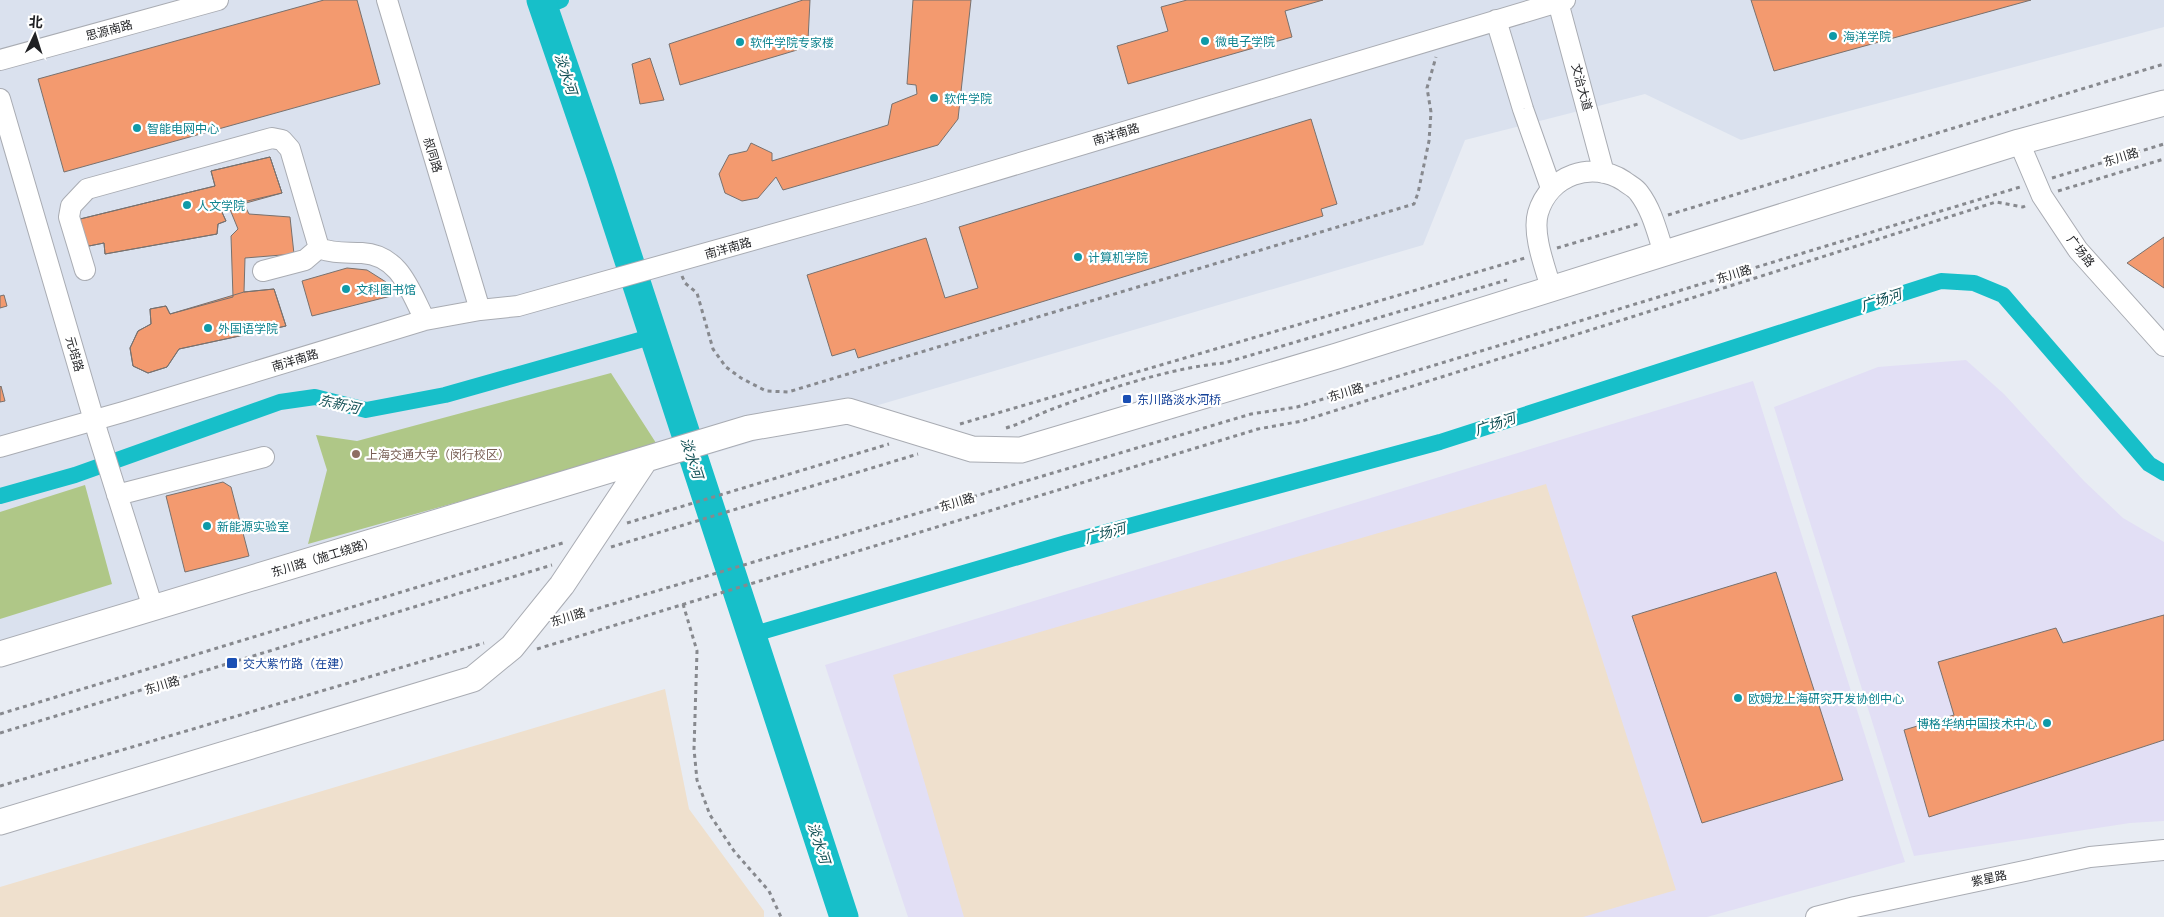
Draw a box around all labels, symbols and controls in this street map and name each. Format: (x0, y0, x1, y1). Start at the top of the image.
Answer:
north arrow (10, 10, 60, 60)
text: 北 (28, 13, 44, 31)
street label: 思源南路 (84, 17, 134, 43)
place label: 海洋学院 (1843, 29, 1891, 44)
marker: 海洋学院 (1827, 30, 1839, 42)
place label: 微电子学院 (1215, 34, 1275, 49)
place label: 软件学院专家楼 (750, 35, 834, 50)
marker: 微电子学院 (1199, 35, 1211, 47)
marker: 软件学院专家楼 (734, 36, 746, 48)
water label: 淡水河 (551, 51, 582, 100)
street label: 文治大道 (1569, 62, 1595, 112)
place label: 软件学院 (944, 91, 992, 106)
marker: 软件学院 (928, 92, 940, 104)
street label: 南洋南路 (1091, 120, 1141, 148)
place label: 智能电网中心 (147, 121, 219, 136)
marker: 智能电网中心 (131, 122, 143, 134)
street label: 叔同路 (421, 136, 445, 174)
street label: 东川路 (2102, 145, 2140, 169)
place label: 人文学院 (197, 198, 245, 213)
marker: 人文学院 (181, 199, 193, 211)
street label: 广场路 (2064, 232, 2098, 270)
street label: 南洋南路 (703, 234, 753, 262)
place label: 计算机学院 (1088, 250, 1148, 265)
marker: 计算机学院 (1072, 251, 1084, 263)
street label: 东川路 (1715, 262, 1753, 286)
place label: 文科图书馆 (356, 282, 416, 297)
marker: 文科图书馆 (340, 283, 352, 295)
water label: 广场河 (1858, 284, 1907, 315)
place label: 外国语学院 (218, 321, 278, 336)
marker: 外国语学院 (202, 322, 214, 334)
street label: 元培路 (63, 335, 87, 373)
street label: 南洋南路 (270, 346, 320, 374)
street label: 东川路 (1327, 380, 1365, 404)
water label: 东新河 (317, 391, 364, 418)
place label: 东川路淡水河桥 (1137, 392, 1221, 407)
marker: 东川路淡水河桥 (1121, 393, 1133, 405)
water label: 广场河 (1472, 408, 1521, 439)
water label: 淡水河 (677, 435, 708, 484)
place label: 上海交通大学（闵行校区） (366, 447, 510, 462)
marker: 上海交通大学（闵行校区） (350, 448, 362, 460)
street label: 东川路 (938, 490, 976, 514)
water label: 广场河 (1082, 518, 1131, 547)
place label: 新能源实验室 (217, 519, 289, 534)
marker: 新能源实验室 (201, 520, 213, 532)
street label: 东川路（施工绕路） (269, 534, 377, 580)
street label: 东川路 (549, 605, 587, 629)
marker: 交大紫竹路（在建） (225, 656, 239, 670)
place label: 交大紫竹路（在建） (243, 656, 351, 671)
street label: 东川路 (143, 673, 181, 697)
place label: 欧姆龙上海研究开发协创中心 (1748, 691, 1904, 706)
marker: 欧姆龙上海研究开发协创中心 (1732, 692, 1744, 704)
place label: 博格华纳中国技术中心 (1917, 716, 2037, 731)
marker: 博格华纳中国技术中心 (2041, 717, 2053, 729)
water label: 淡水河 (804, 820, 835, 869)
street label: 紫星路 (1970, 867, 2008, 889)

